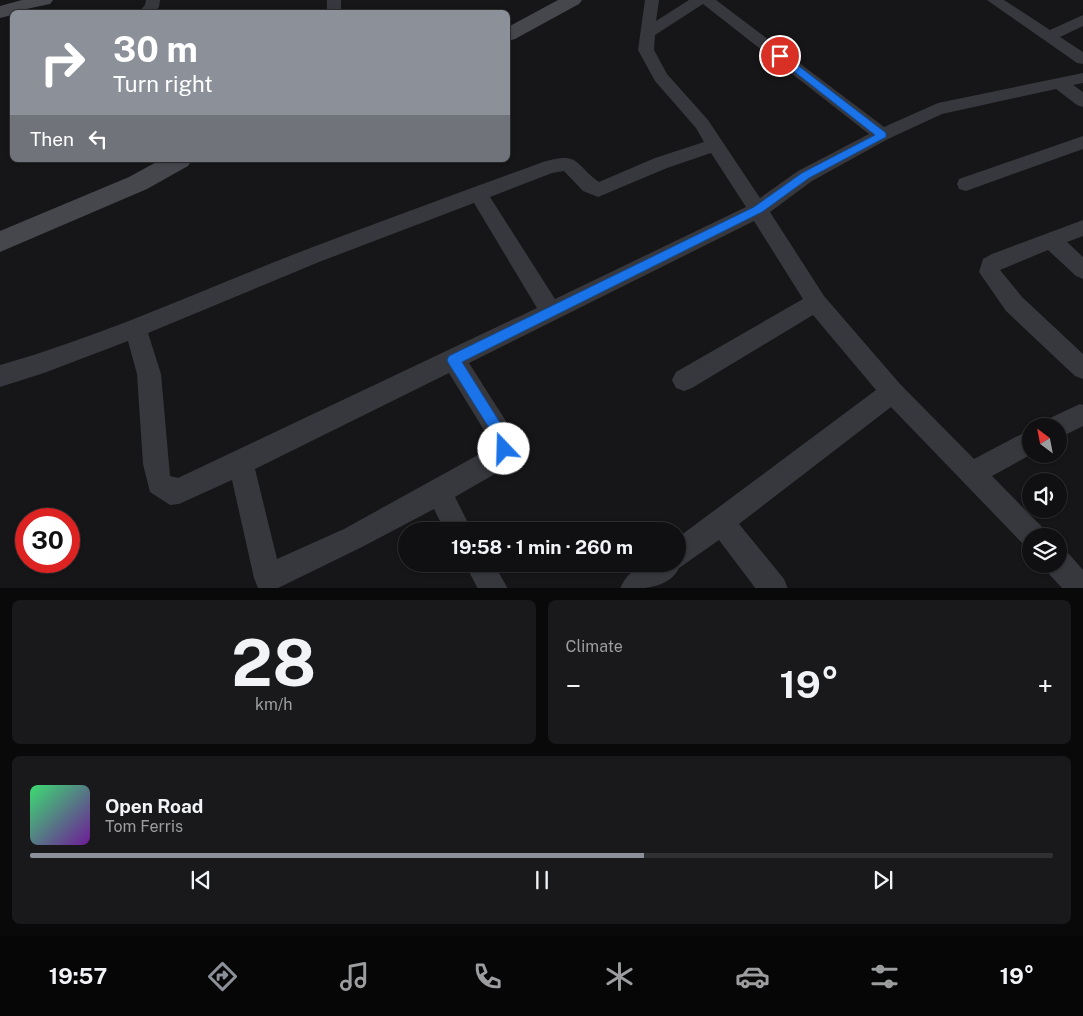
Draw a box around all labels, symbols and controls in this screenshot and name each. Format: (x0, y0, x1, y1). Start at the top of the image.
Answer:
text: 30 m (113, 29, 198, 70)
icon: right (30, 30, 95, 95)
pin (759, 35, 801, 77)
icon: arrive (766, 42, 794, 70)
text: Turn right (113, 71, 213, 97)
icon: left (84, 125, 112, 153)
text: Then (30, 128, 74, 150)
north arrow (1022, 418, 1068, 462)
map controls (1022, 418, 1067, 573)
position arrow (477, 422, 529, 474)
button: sound (1022, 473, 1067, 518)
speed limit sign: 30 (15, 508, 80, 573)
button: layers (1022, 528, 1067, 573)
text: 19:58 · 1 min · 260 m (451, 536, 633, 558)
text: 28 (231, 624, 316, 701)
text: Climate (566, 637, 623, 656)
text: 19° (780, 662, 839, 707)
text: − (566, 669, 581, 702)
text: + (1037, 669, 1053, 702)
text: km/h (255, 695, 293, 714)
text: Open Road (105, 795, 203, 817)
text: Tom Ferris (105, 817, 183, 836)
icon: previous (187, 866, 215, 894)
icon: pause (528, 866, 556, 894)
icon: next (869, 866, 897, 894)
icon: directions (205, 959, 240, 994)
icon: music (337, 959, 372, 994)
icon: phone (470, 959, 505, 994)
icon: climate (602, 959, 637, 994)
icon: car (735, 959, 770, 994)
icon: filters (867, 959, 902, 994)
text: 19:57 (49, 963, 107, 989)
text: 19° (1000, 963, 1034, 989)

